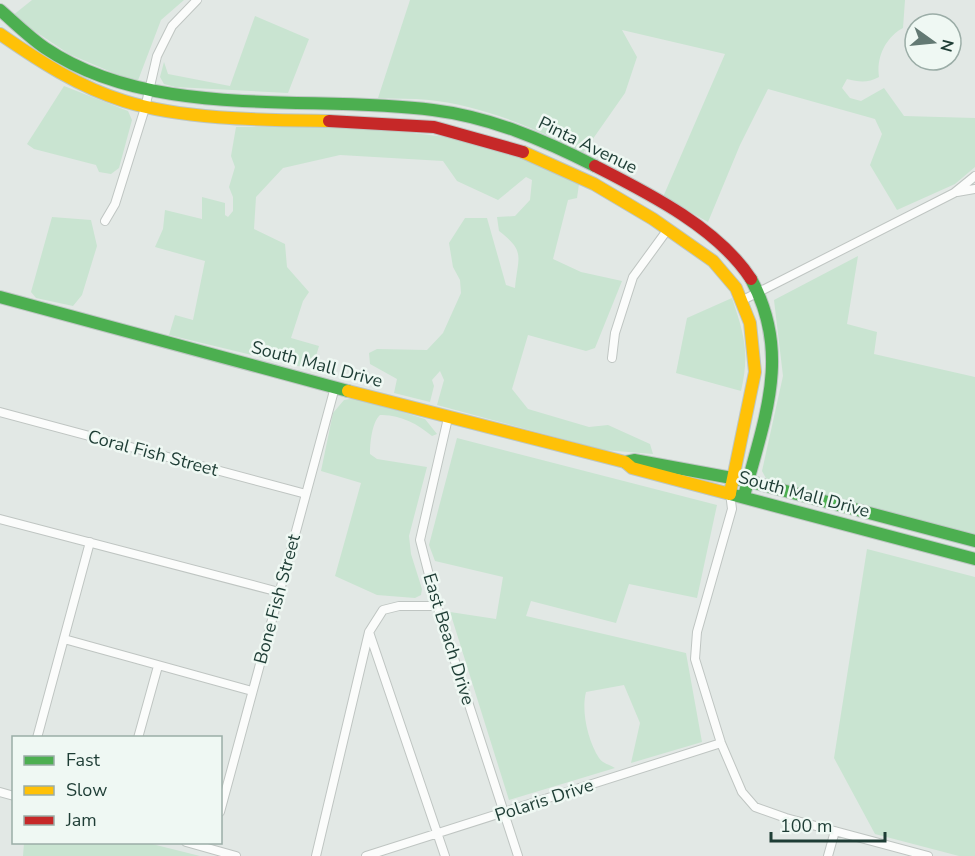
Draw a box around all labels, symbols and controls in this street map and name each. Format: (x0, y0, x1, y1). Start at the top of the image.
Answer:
north arrow (903, 12, 963, 72)
text: N (934, 37, 959, 54)
street label: Pinta Avenue (534, 111, 642, 179)
street label: South Mall Drive (249, 335, 385, 393)
street label: Coral Fish Street (85, 424, 221, 482)
street label: South Mall Drive (736, 465, 872, 523)
street label: Bone Fish Street (248, 531, 306, 666)
street label: East Beach Drive (418, 570, 480, 708)
legend (12, 736, 222, 844)
text: Fast (66, 748, 101, 772)
street label: Polaris Drive (492, 773, 596, 827)
text: Slow (66, 778, 107, 802)
scale bar (771, 805, 885, 843)
text: Jam (65, 808, 97, 832)
text: 100 m (780, 814, 832, 838)

